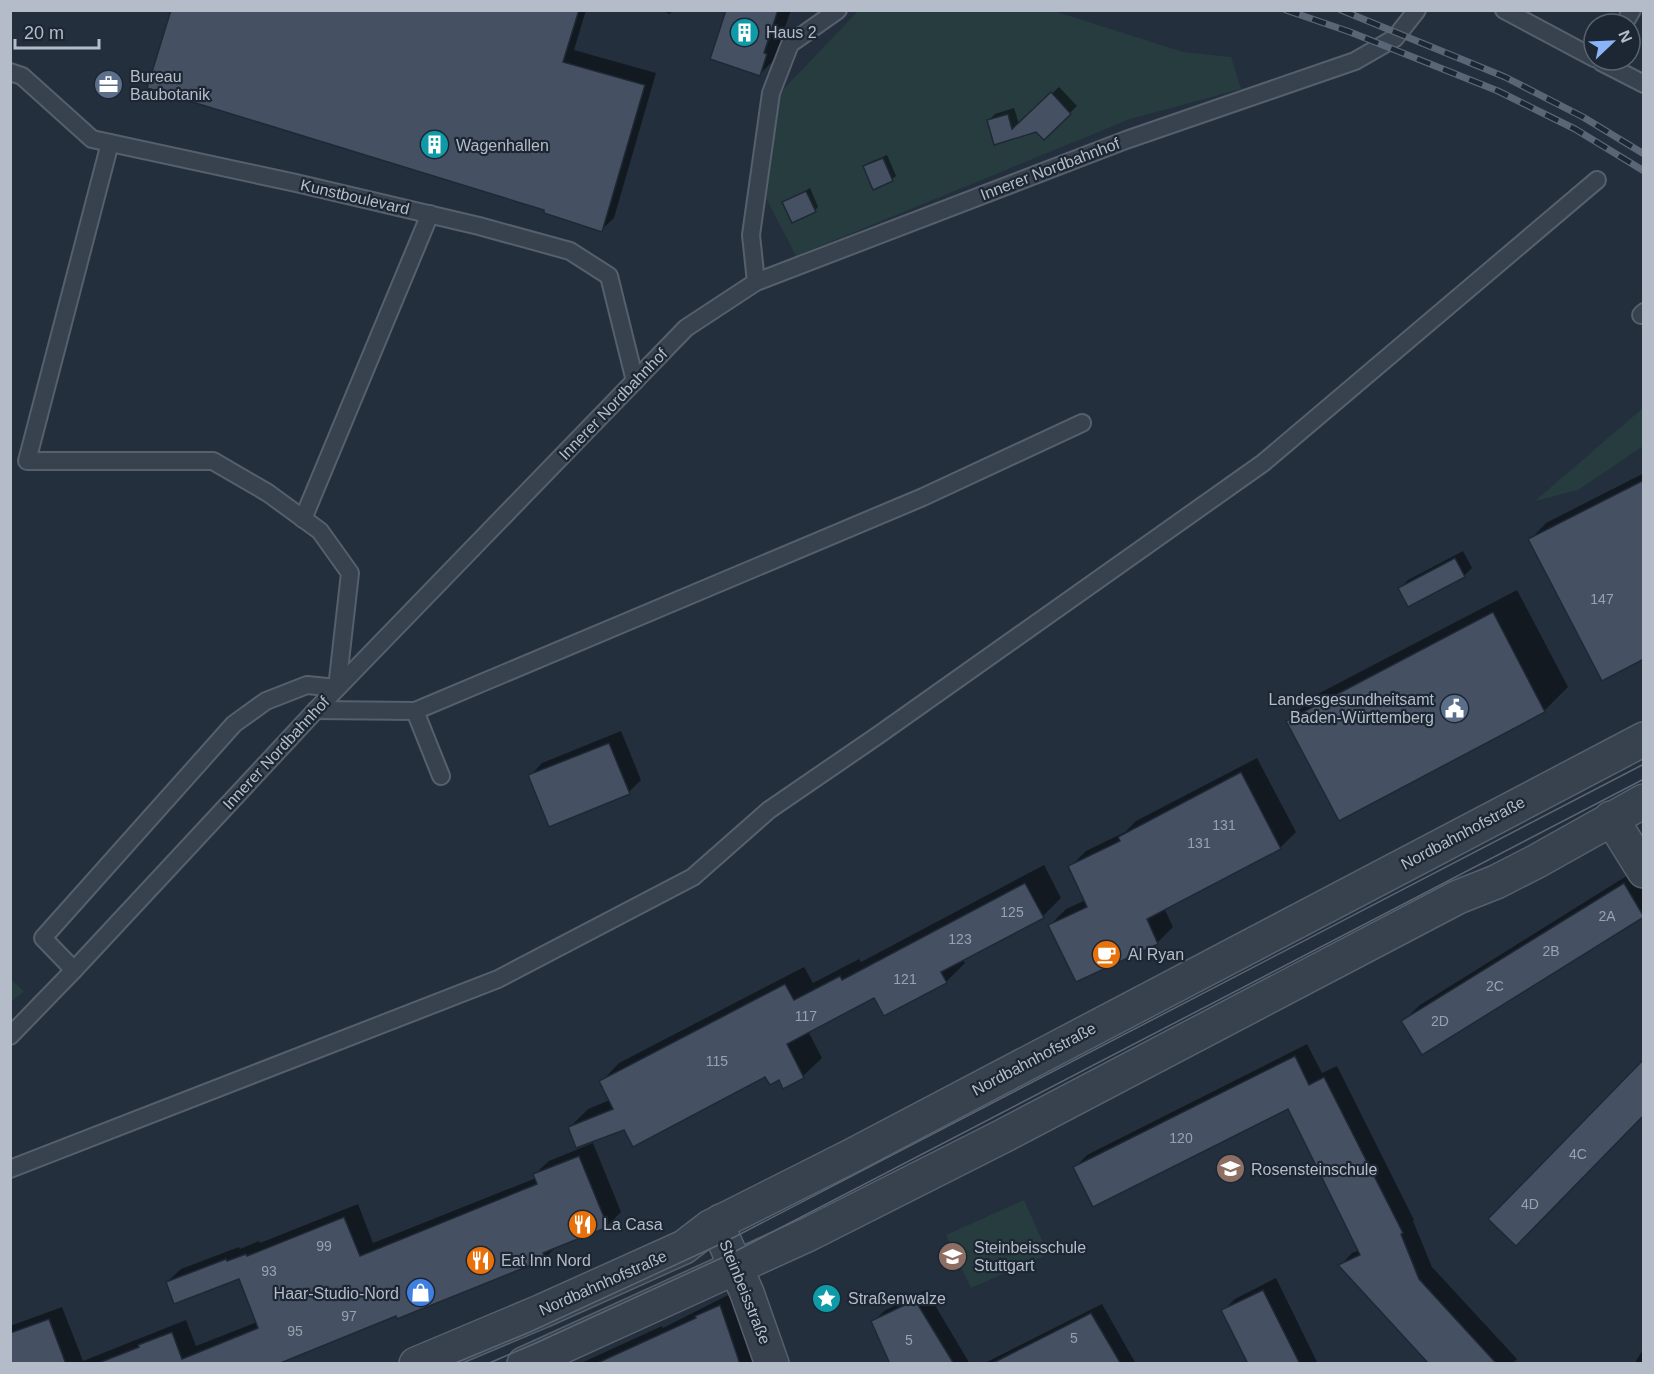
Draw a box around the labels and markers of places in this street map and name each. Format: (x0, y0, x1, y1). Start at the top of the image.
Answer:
building icon: Haus 2 (729, 16, 761, 48)
place label: Haus 2 (766, 24, 817, 41)
place label: Bureau Baubotanik (130, 68, 211, 103)
office icon: Bureau Baubotanik (93, 69, 125, 101)
building icon: Wagenhallen (419, 129, 451, 161)
place label: Wagenhallen (456, 137, 549, 154)
place label: Landesgesundheitsamt Baden-Württemberg (1269, 691, 1435, 726)
public building icon: Landesgesundheitsamt Baden-Württemberg (1439, 692, 1471, 724)
cafe icon: Al Ryan (1091, 938, 1123, 970)
place label: Al Ryan (1128, 946, 1184, 963)
school or university icon: Rosensteinschule (1214, 1153, 1246, 1185)
place label: Rosensteinschule (1251, 1161, 1377, 1178)
restaurant icon: La Casa (566, 1208, 598, 1240)
place label: La Casa (603, 1216, 663, 1233)
place label: Steinbeisschule Stuttgart (974, 1239, 1086, 1274)
school or university icon: Steinbeisschule Stuttgart (937, 1240, 969, 1272)
restaurant icon: Eat Inn Nord (464, 1244, 496, 1276)
place label: Eat Inn Nord (501, 1252, 591, 1269)
shop icon: Haar-Studio-Nord (404, 1277, 436, 1309)
place icon: Straßenwalze (811, 1282, 843, 1314)
place label: Haar-Studio-Nord (274, 1285, 399, 1302)
place label: Straßenwalze (848, 1290, 946, 1307)

